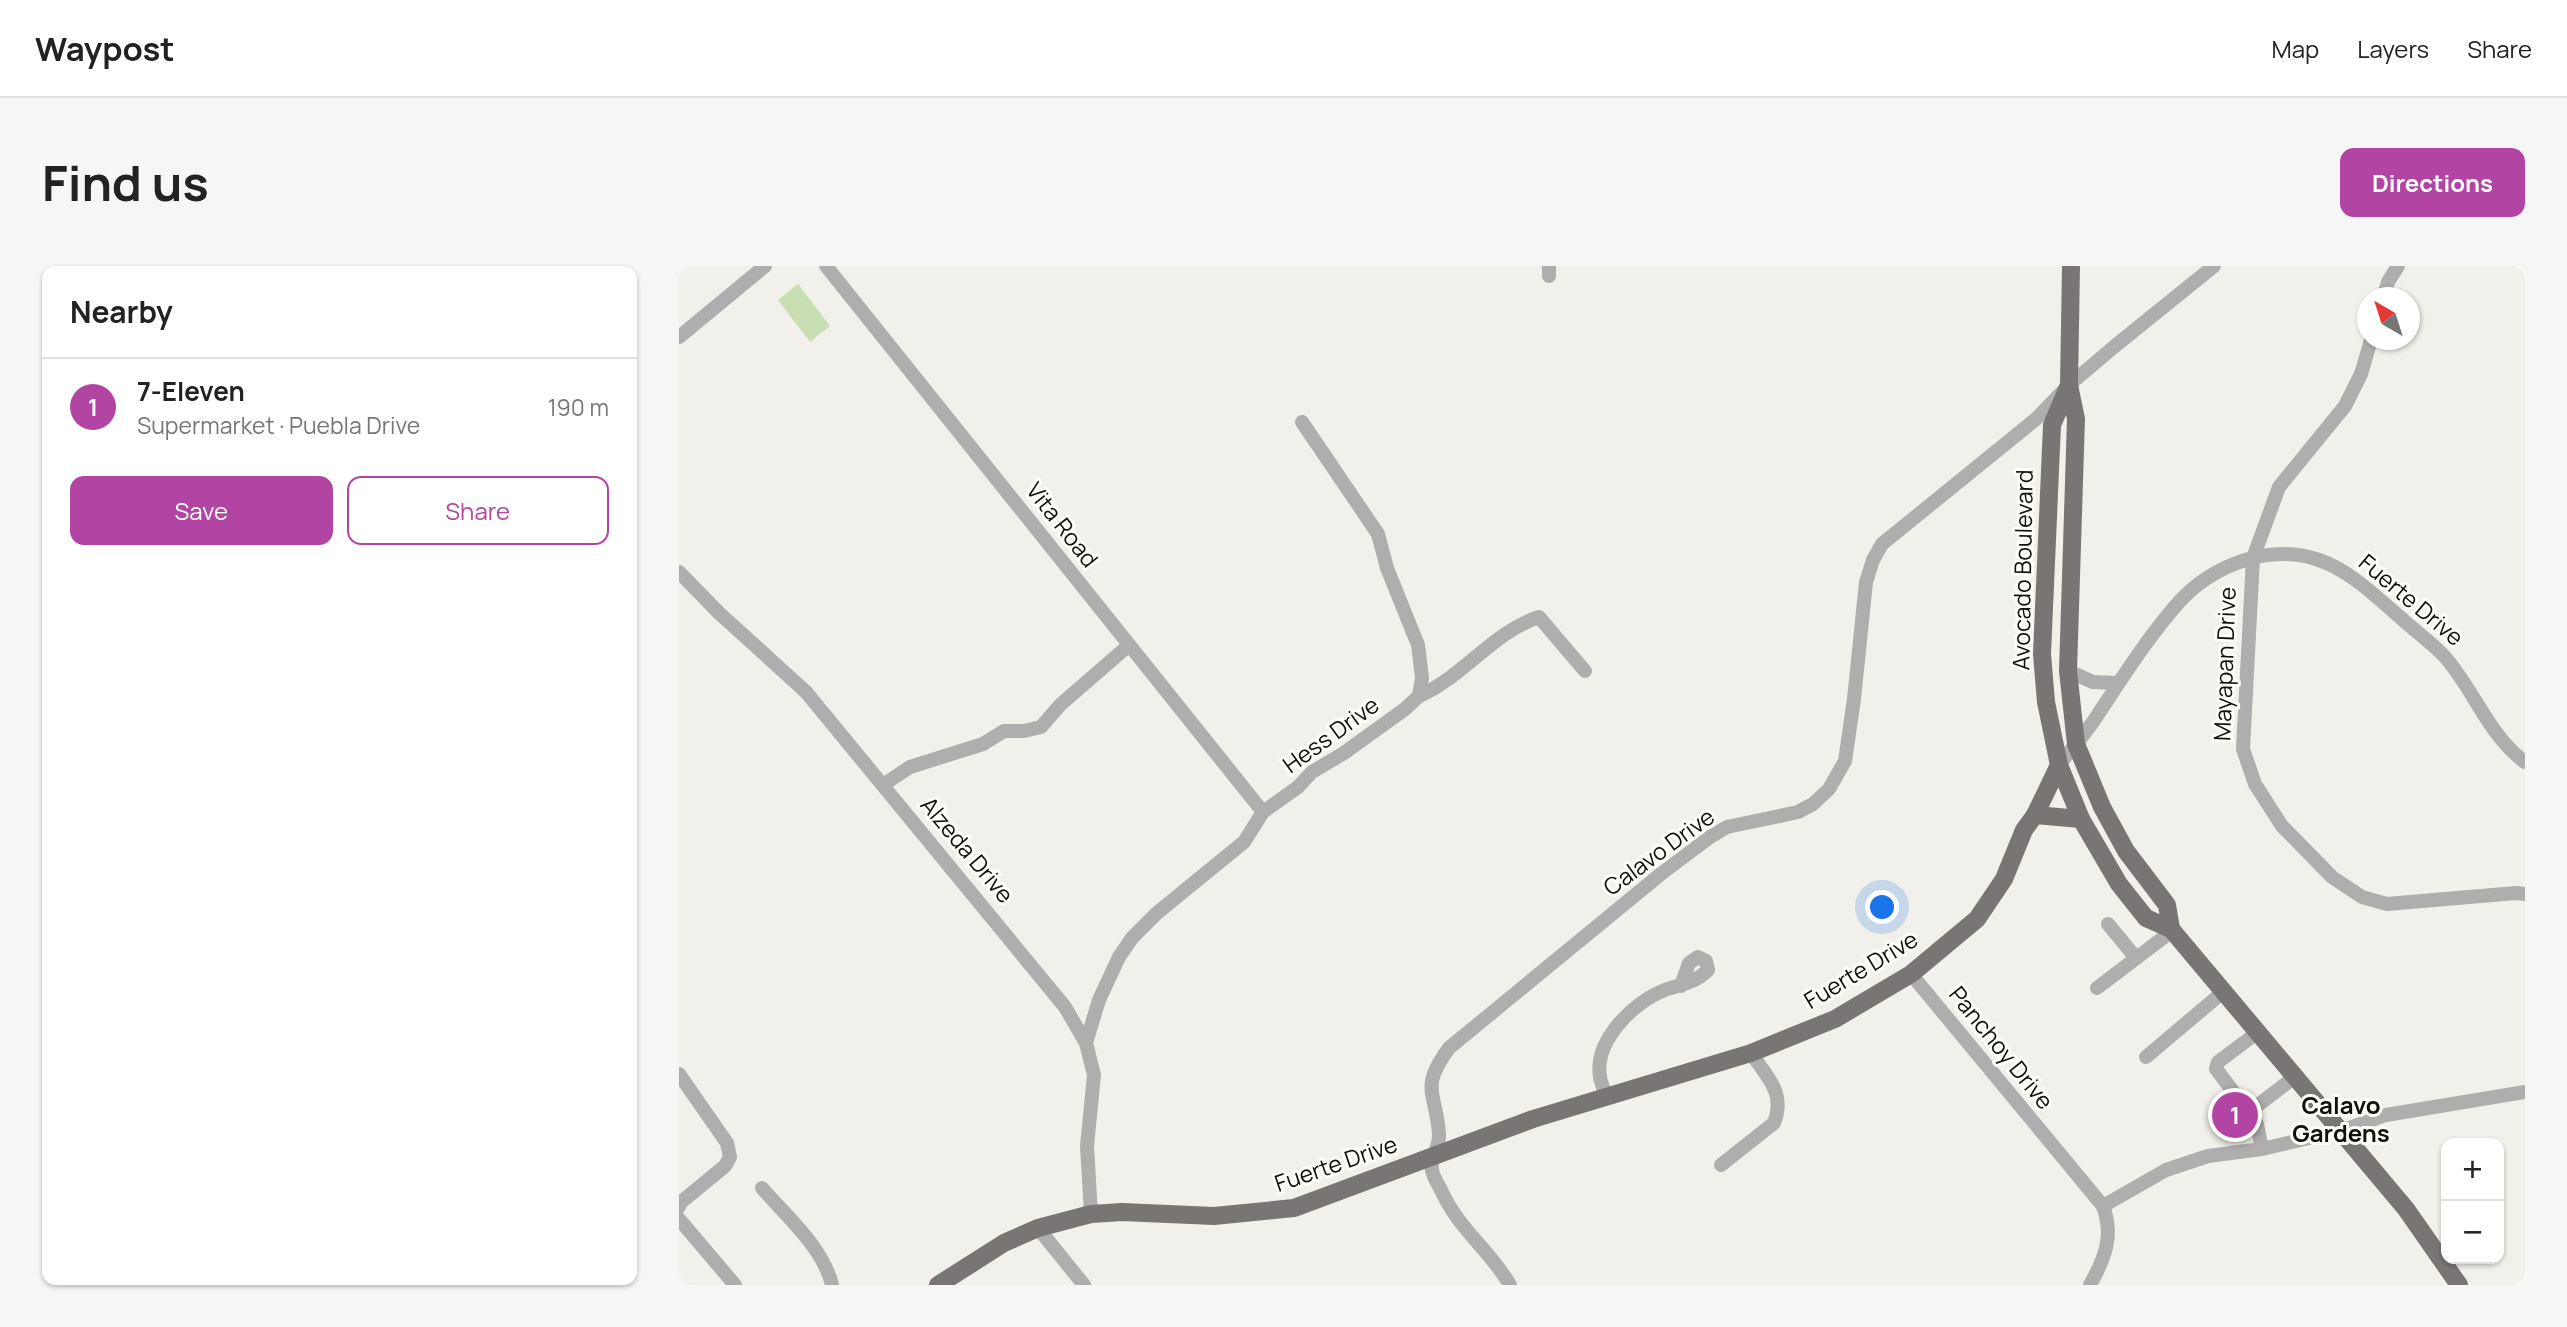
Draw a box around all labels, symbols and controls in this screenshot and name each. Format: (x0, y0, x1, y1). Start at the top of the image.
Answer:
text: Waypost (35, 26, 175, 71)
text: Map (2272, 32, 2319, 65)
text: Layers (2357, 32, 2429, 65)
text: Share (2467, 32, 2532, 65)
button: Directions (2340, 148, 2525, 217)
text: Find us (42, 149, 209, 216)
north arrow (2357, 287, 2420, 350)
text: Nearby (70, 291, 173, 332)
text: 7-Eleven (137, 373, 245, 409)
text: 1 (88, 391, 98, 423)
text: 190 m (548, 391, 609, 423)
text: Supermarket · Puebla Drive (137, 409, 420, 441)
street label: Avocado Boulevard (2004, 469, 2040, 671)
street label: Vita Road (1019, 475, 1106, 574)
button: Save (70, 476, 333, 545)
button: Share (347, 476, 609, 545)
street label: Fuerte Drive (2353, 546, 2471, 652)
street label: Mayapan Drive (2205, 586, 2243, 742)
street label: Hess Drive (1276, 688, 1385, 780)
street label: Alzeda Drive (914, 790, 1022, 909)
street label: Calavo Drive (1596, 800, 1720, 902)
your location (1865, 890, 1899, 924)
street label: Fuerte Drive (1798, 923, 1923, 1016)
street label: Panchoy Drive (1942, 979, 2061, 1116)
district label: Calavo Gardens (2292, 1088, 2390, 1149)
pin: 1 (2212, 1089, 2258, 1141)
street label: Fuerte Drive (1270, 1127, 1401, 1199)
map controls (2441, 1138, 2504, 1264)
button: + (2441, 1138, 2504, 1201)
button: − (2441, 1201, 2504, 1264)

